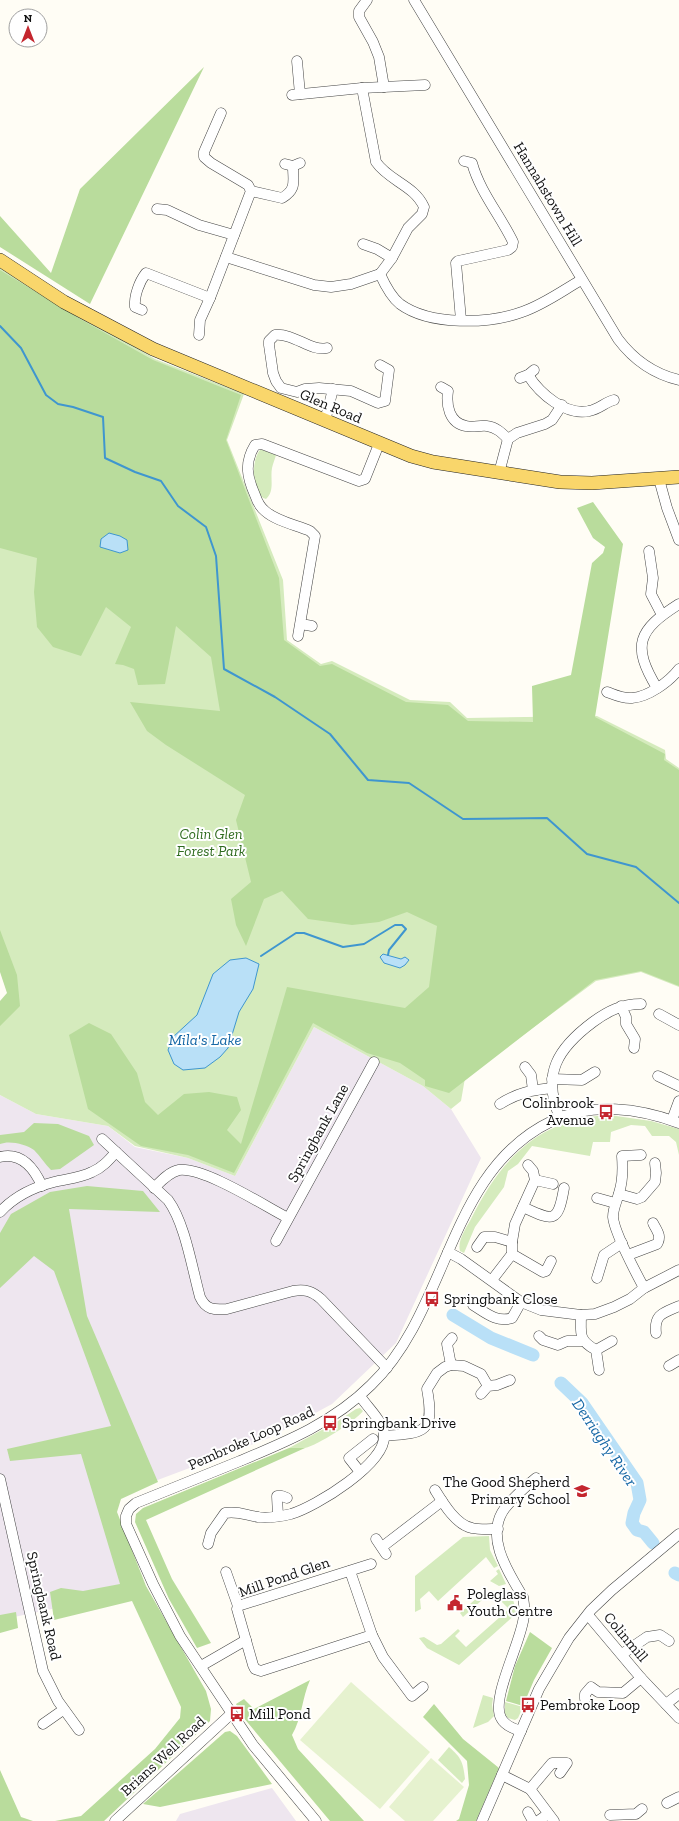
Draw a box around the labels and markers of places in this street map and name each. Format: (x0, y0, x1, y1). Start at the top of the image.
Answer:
place label: Colinbrook Avenue (522, 1094, 594, 1129)
bus stop icon: Colinbrook Avenue (597, 1103, 615, 1121)
bus stop icon: Springbank Close (423, 1290, 441, 1308)
place label: Springbank Close (444, 1290, 558, 1308)
bus stop icon: Springbank Drive (321, 1414, 339, 1432)
place label: Springbank Drive (342, 1414, 456, 1432)
place label: The Good Shepherd Primary School (443, 1473, 571, 1508)
school or university icon: The Good Shepherd Primary School (573, 1482, 591, 1500)
place label: Poleglass Youth Centre (466, 1585, 553, 1620)
public building icon: Poleglass Youth Centre (446, 1594, 464, 1612)
bus stop icon: Pembroke Loop (519, 1696, 537, 1714)
place label: Pembroke Loop (540, 1696, 640, 1714)
bus stop icon: Mill Pond (228, 1705, 246, 1723)
place label: Mill Pond (249, 1705, 311, 1723)

